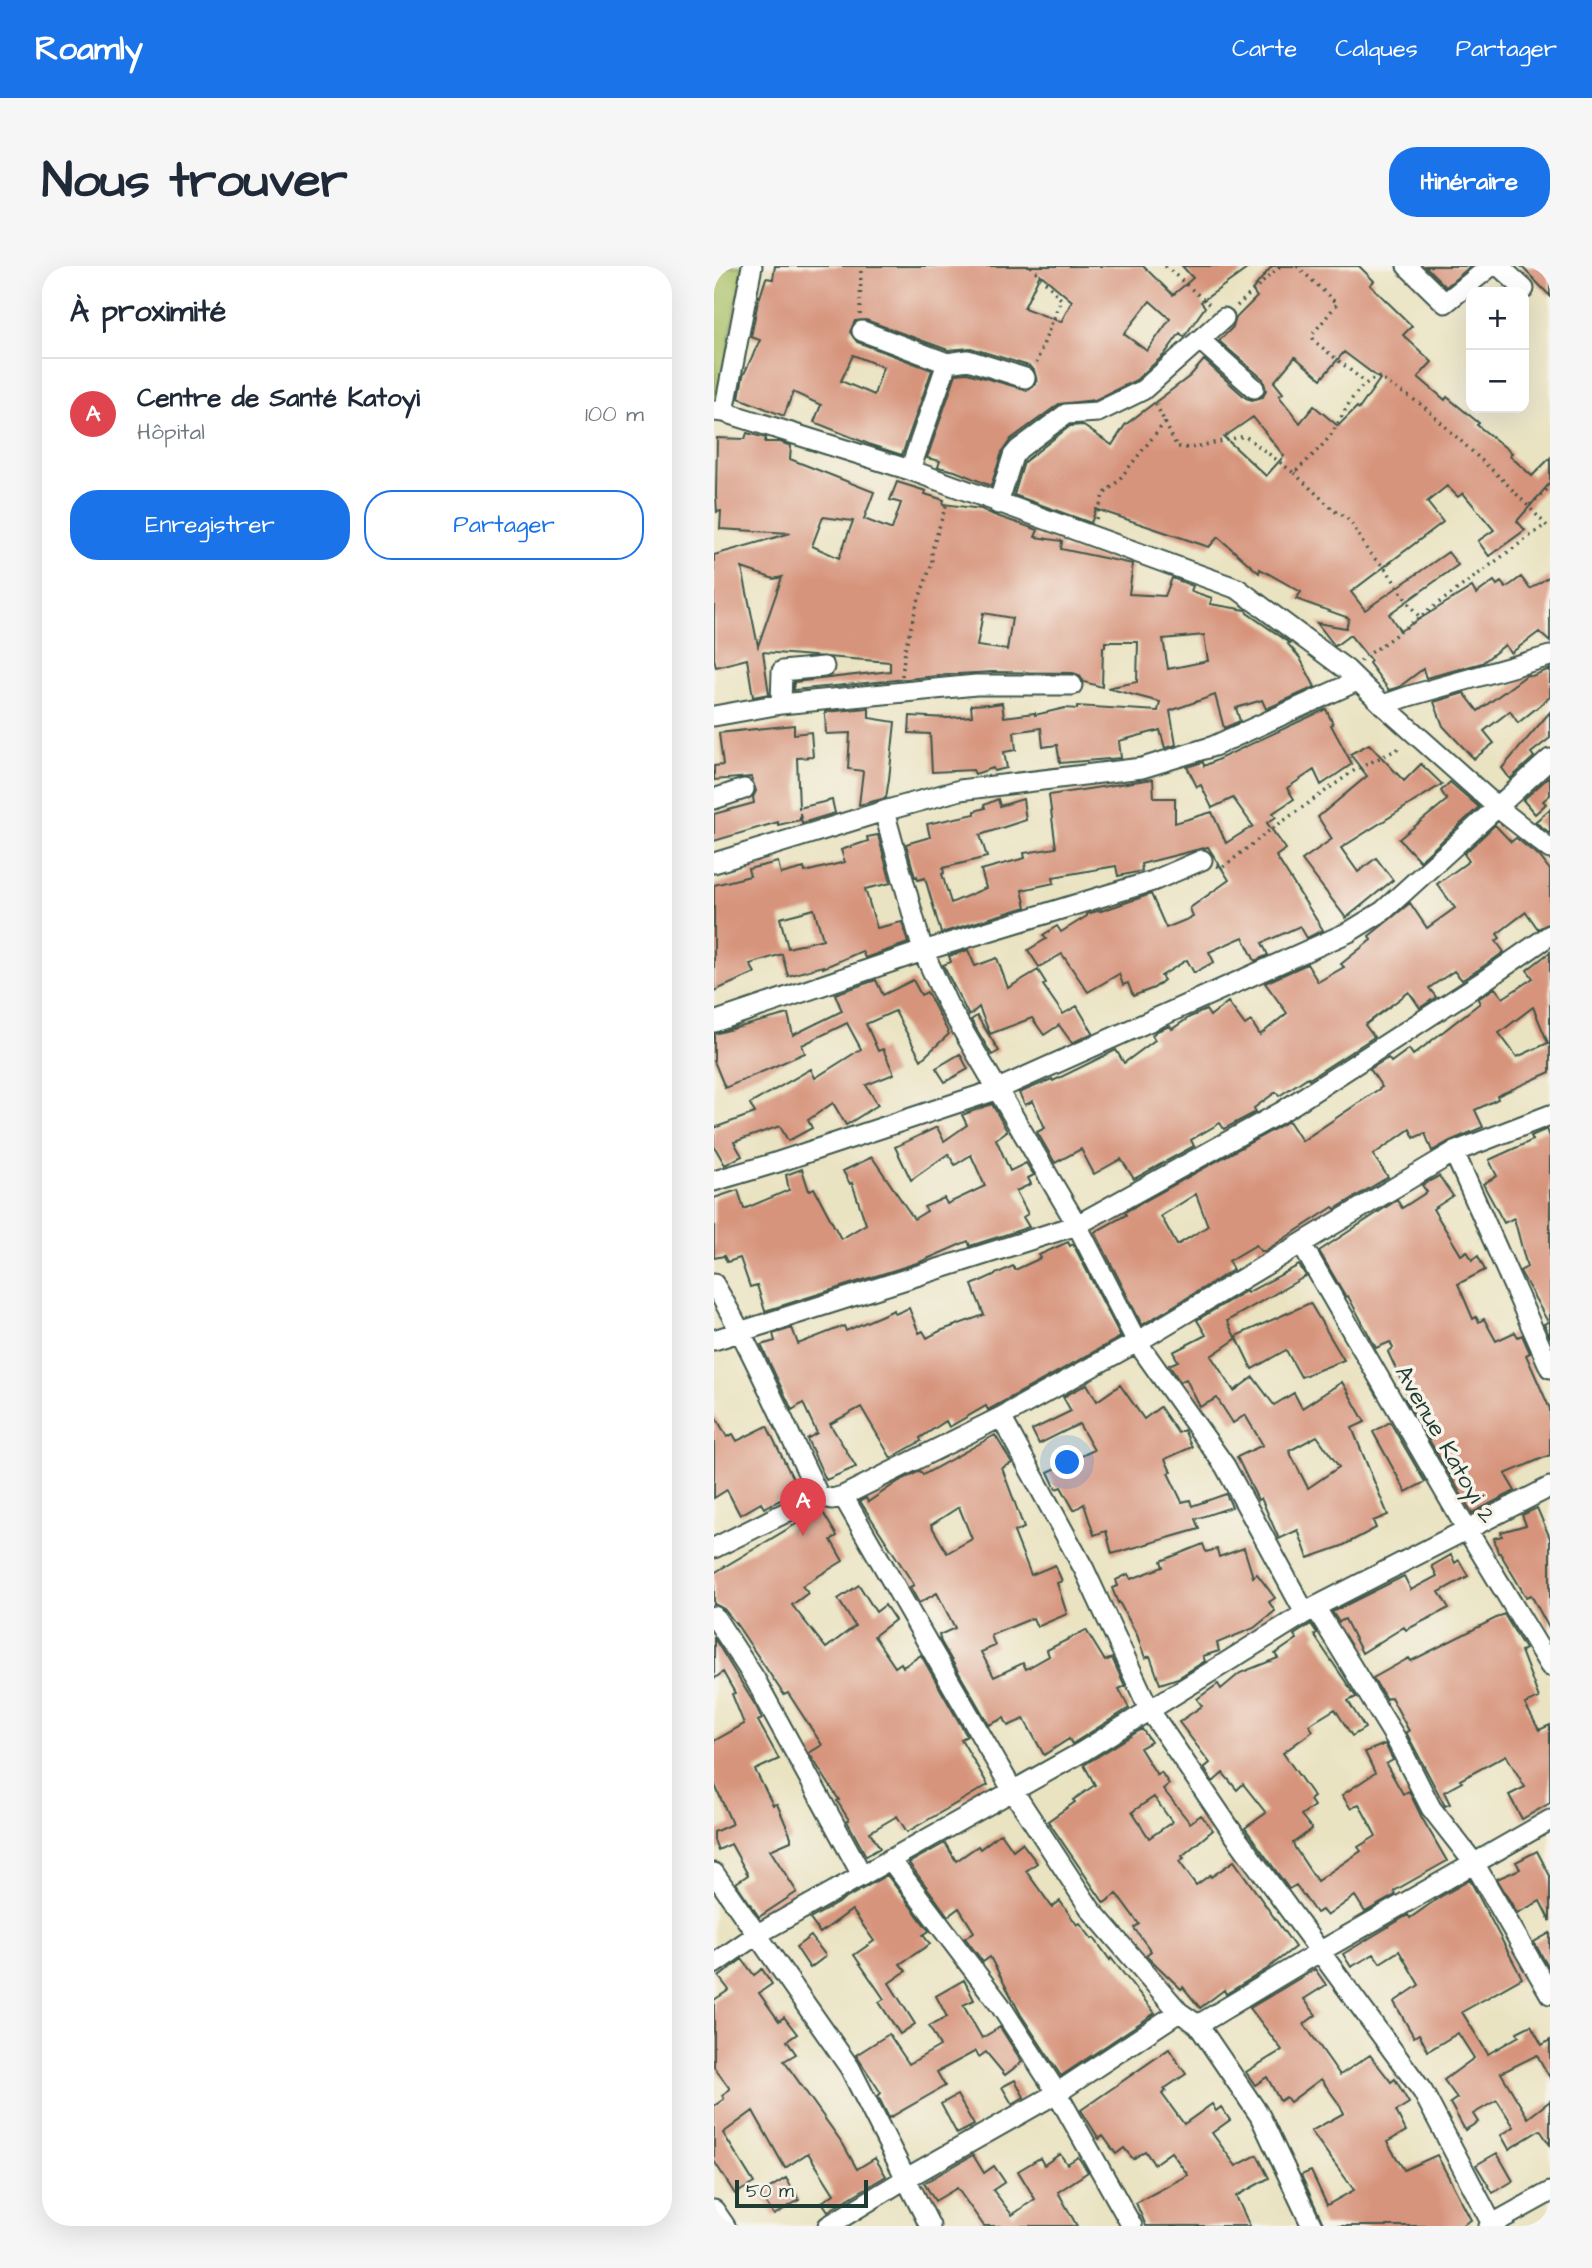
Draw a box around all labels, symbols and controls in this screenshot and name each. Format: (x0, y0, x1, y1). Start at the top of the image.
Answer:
text: Roamly (35, 26, 143, 72)
text: Carte (1232, 32, 1297, 66)
text: Calques (1335, 32, 1418, 66)
text: Partager (1456, 32, 1557, 66)
button: Itinéraire (1389, 147, 1550, 217)
text: Nous trouver (42, 148, 348, 216)
map controls (1466, 287, 1529, 413)
button: + (1466, 287, 1529, 350)
text: À proximité (70, 291, 226, 333)
button: − (1466, 350, 1529, 413)
text: Centre de Santé Katoyi (137, 380, 420, 416)
text: A (86, 398, 100, 430)
text: 100 m (585, 398, 644, 430)
text: Hôpital (137, 416, 205, 448)
button: Enregistrer (70, 490, 350, 560)
button: Partager (364, 490, 644, 560)
street label: Avenue Katoyi 2 (1385, 1359, 1504, 1531)
your location (1050, 1445, 1084, 1479)
pin: A (780, 1478, 826, 1536)
scale bar (735, 2177, 868, 2209)
text: 50 m (746, 2178, 794, 2205)

